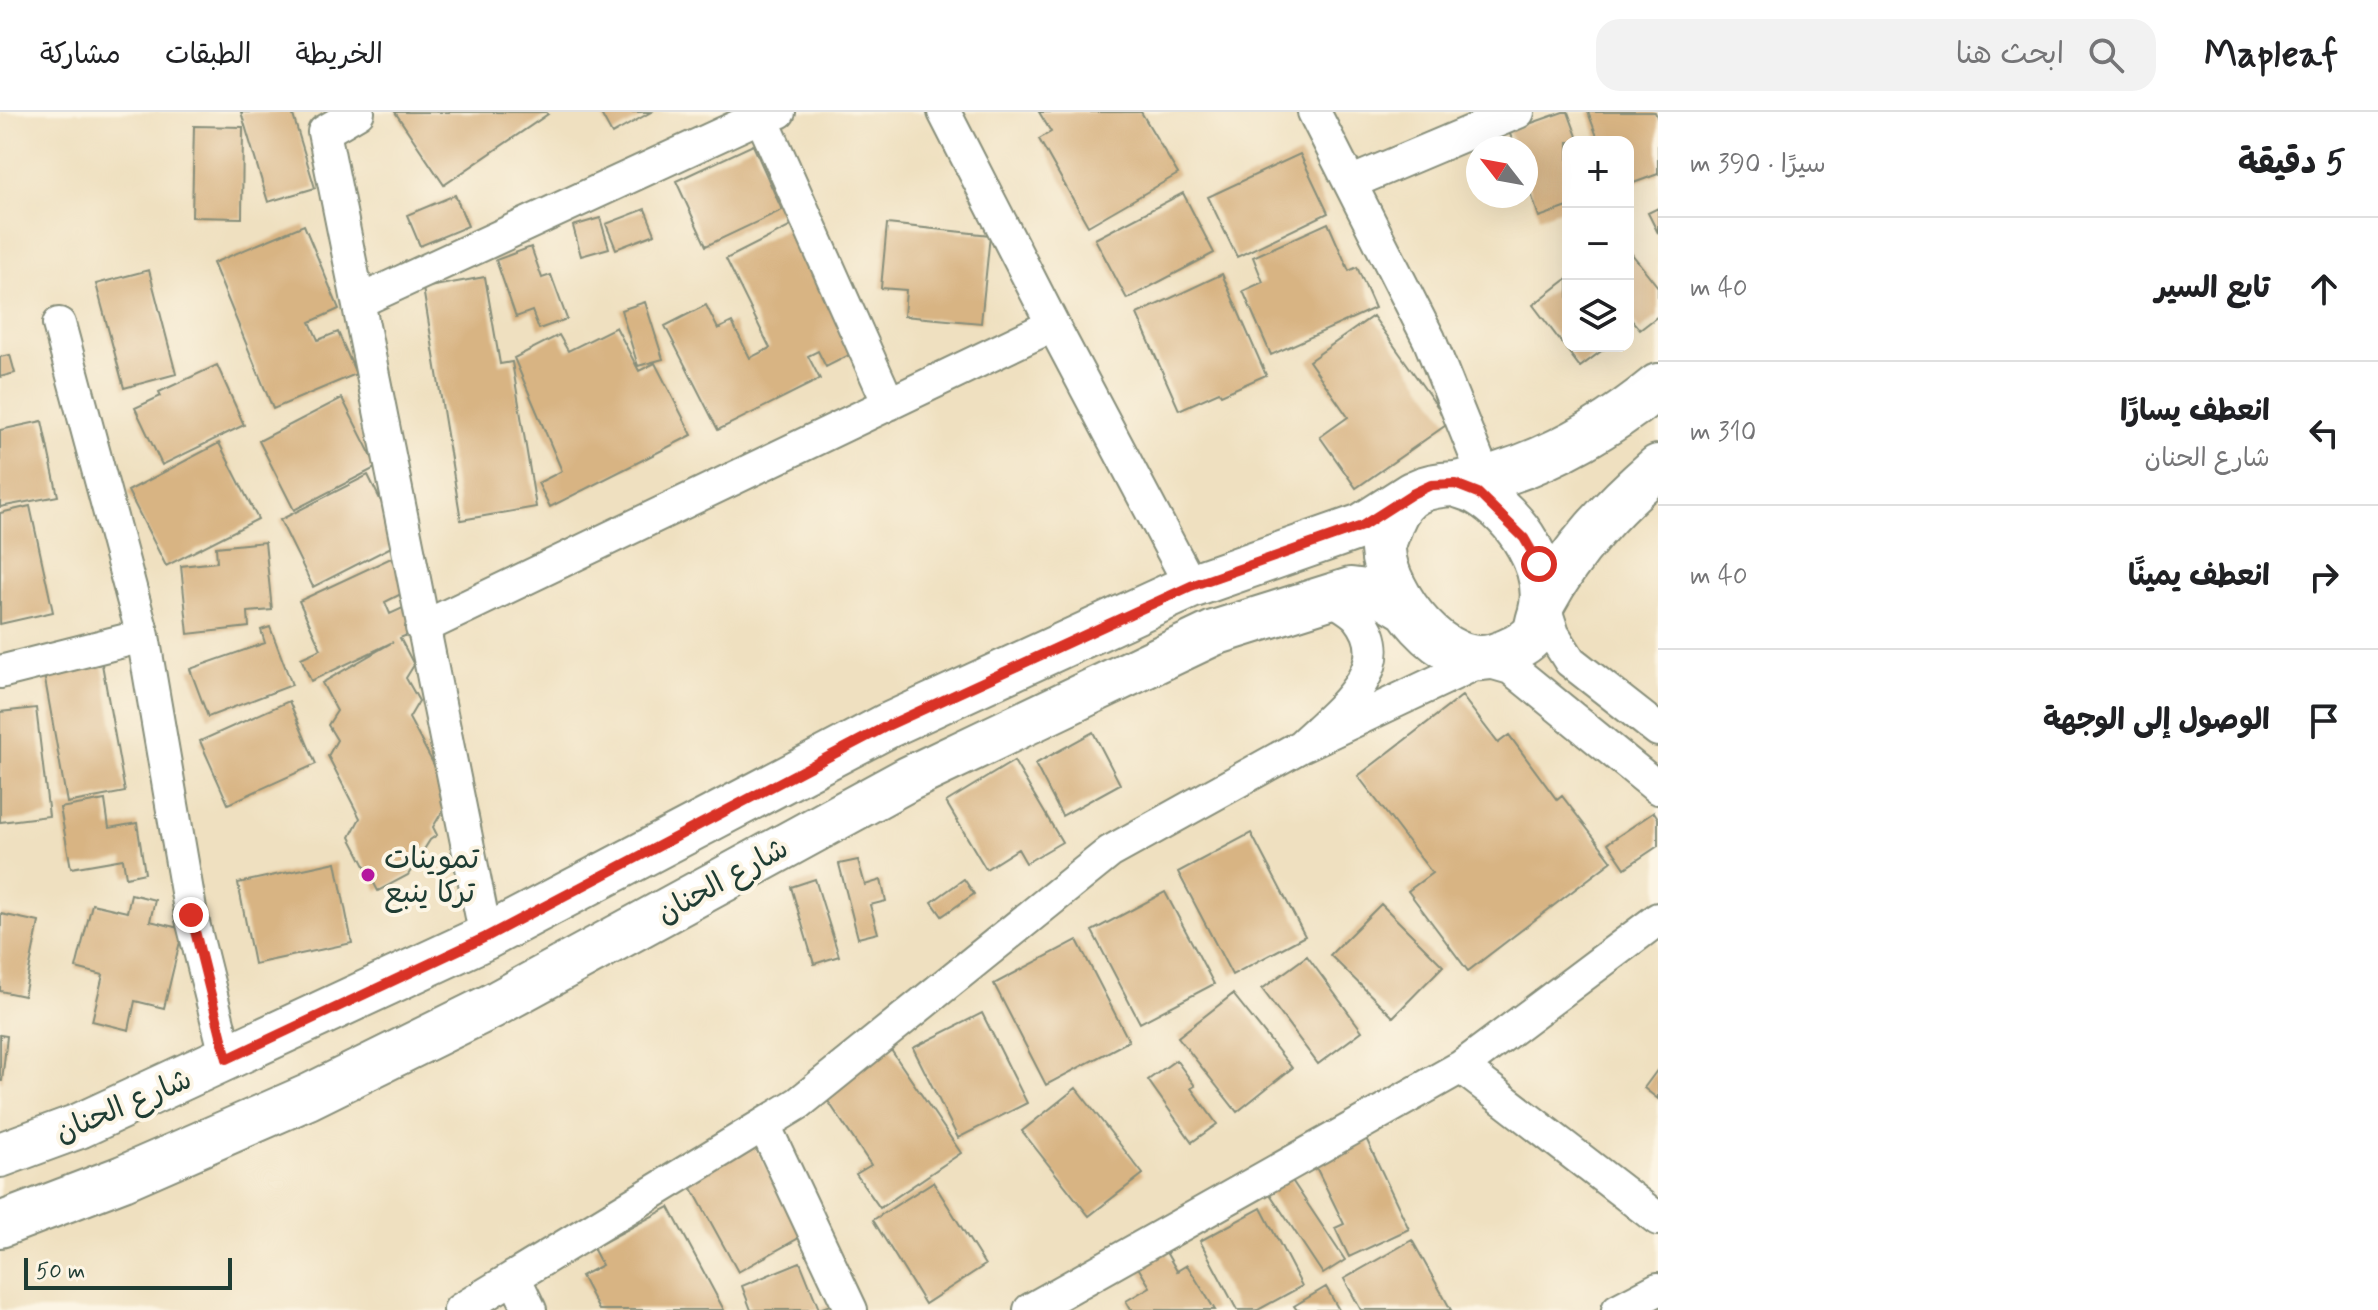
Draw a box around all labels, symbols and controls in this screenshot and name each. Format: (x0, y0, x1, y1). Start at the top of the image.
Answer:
search box (1596, 19, 2156, 91)
text: Mapleaf (2204, 31, 2338, 80)
icon: search (2084, 33, 2128, 77)
text: ابحث هنا (1956, 35, 2064, 74)
text: مشاركة (40, 37, 121, 74)
text: الطبقات (165, 37, 251, 74)
text: الخريطة (295, 37, 383, 74)
north arrow (1466, 136, 1538, 208)
map controls (1562, 136, 1634, 352)
button: + (1562, 136, 1634, 208)
text: 5 دقيقة (2238, 141, 2346, 186)
text: سيرًا · 390 m (1690, 148, 1826, 182)
button: − (1562, 208, 1634, 280)
icon: ahead (2302, 267, 2346, 311)
text: تابع السير (2155, 269, 2270, 308)
text: 40 m (1690, 272, 1748, 306)
button: layers (1562, 280, 1634, 352)
text: انعطف يسارًا (2120, 392, 2270, 431)
icon: left (2302, 411, 2346, 455)
text: 310 m (1690, 416, 1756, 450)
text: شارع الحنان (2144, 442, 2270, 476)
route start (1521, 546, 1557, 582)
icon: right (2302, 555, 2346, 599)
text: انعطف يمينًا (2128, 557, 2270, 596)
text: 40 m (1690, 560, 1748, 594)
icon: arrive (2302, 699, 2346, 743)
text: الوصول إلى الوجهة (2043, 701, 2270, 740)
street label: شارع الحنان (650, 829, 796, 933)
place label: تموينات تركا ينبع (384, 840, 479, 913)
marker: تموينات تركا ينبع (359, 866, 377, 884)
route end (173, 897, 209, 933)
street label: شارع الحنان (49, 1060, 198, 1153)
scale bar (24, 1254, 232, 1290)
text: 50 m (36, 1258, 85, 1286)

